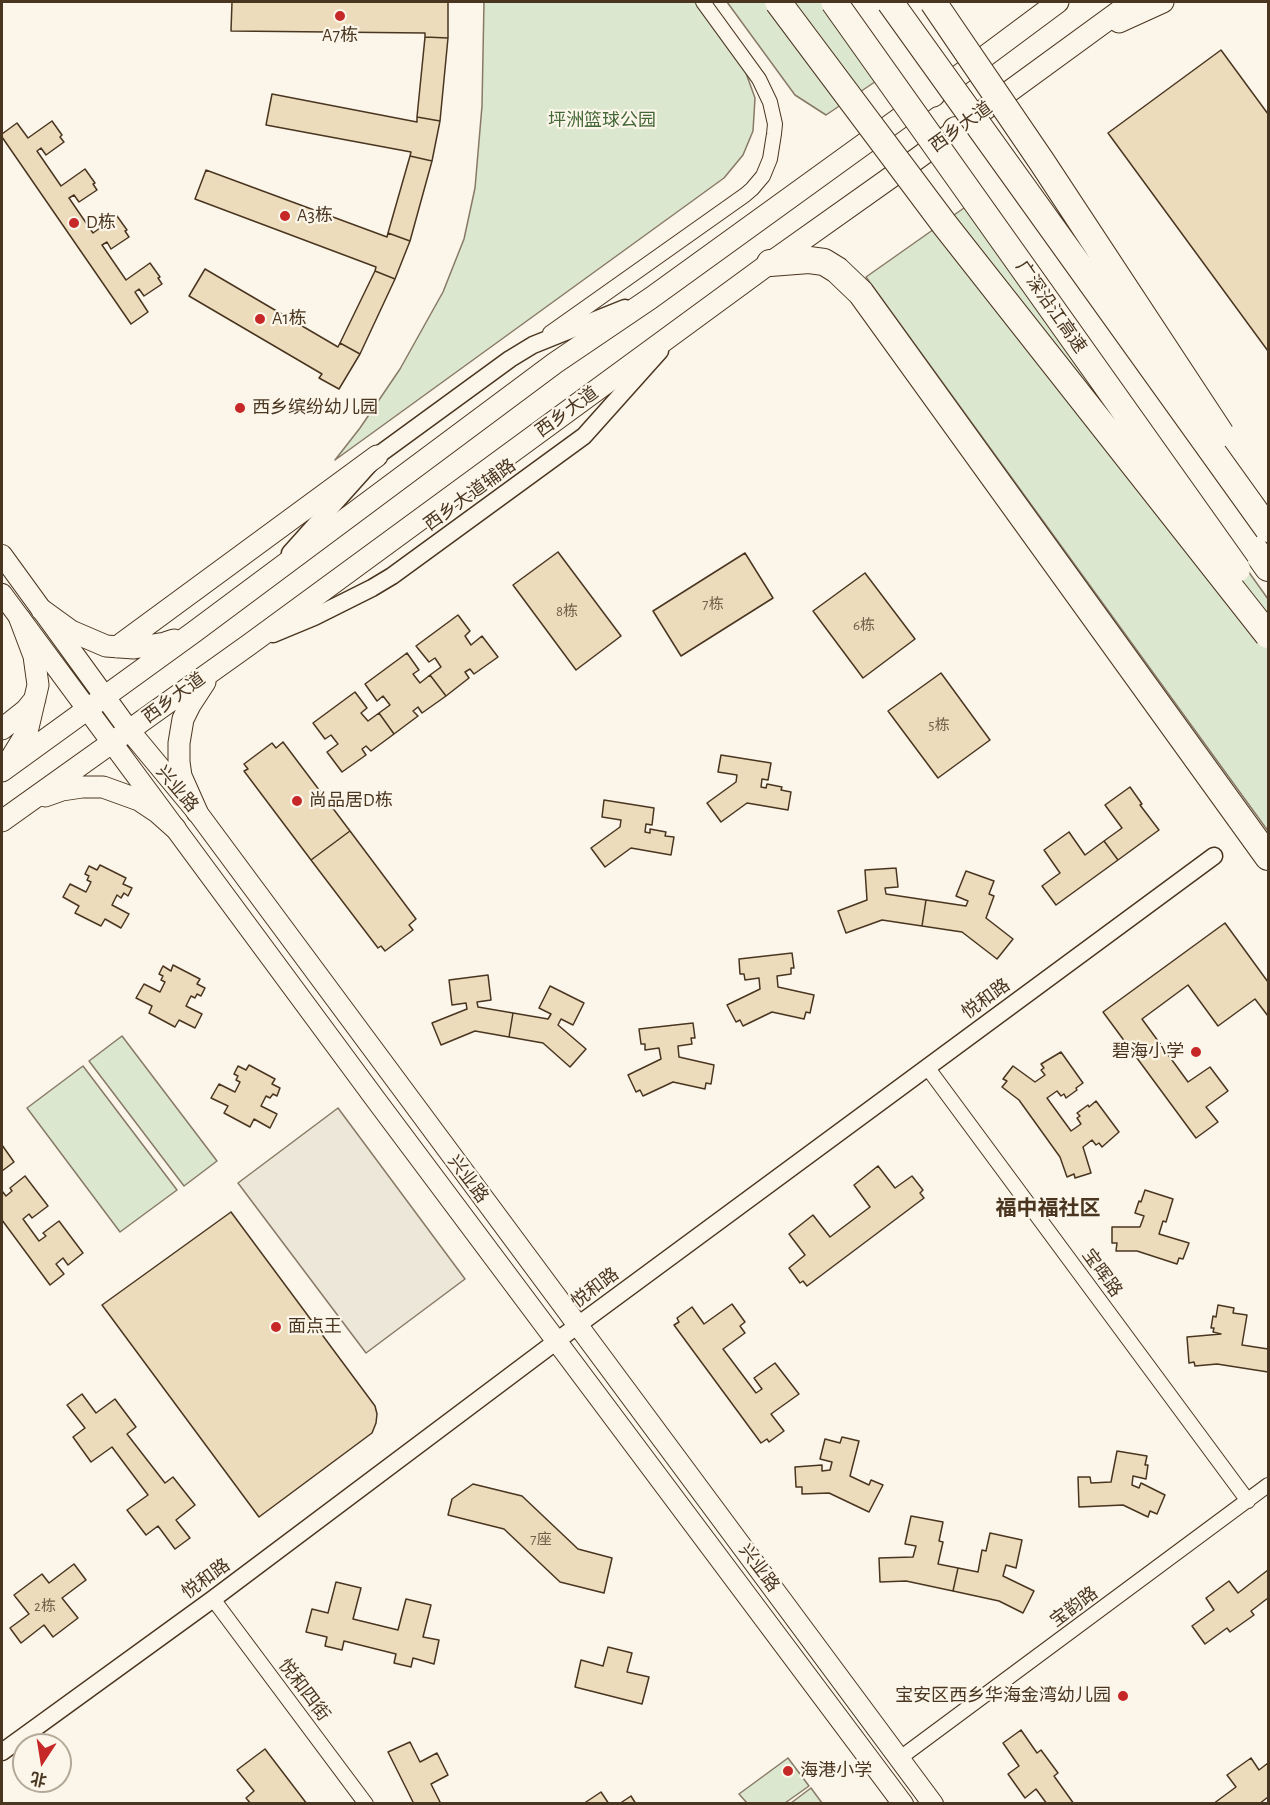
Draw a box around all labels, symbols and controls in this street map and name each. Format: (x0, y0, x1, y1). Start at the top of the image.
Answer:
marker: A7栋 (333, 9, 347, 23)
place label: A7栋 (322, 25, 358, 47)
street label: 西乡大道 (926, 97, 996, 157)
park label: 坪洲篮球公园 (548, 110, 656, 132)
place label: A3栋 (297, 205, 333, 227)
marker: A3栋 (278, 209, 292, 223)
place label: D栋 (86, 212, 116, 234)
marker: D栋 (67, 216, 81, 230)
street label: 广深沿江高速 (1011, 257, 1091, 357)
place label: A1栋 (272, 308, 307, 330)
marker: A1栋 (253, 312, 267, 326)
street label: 西乡大道 (532, 382, 602, 442)
place label: 西乡缤纷幼儿园 (252, 397, 378, 419)
marker: 西乡缤纷幼儿园 (233, 401, 247, 415)
street label: 西乡大道辅路 (420, 455, 520, 535)
house number: 7栋 (702, 595, 724, 613)
house number: 8栋 (556, 602, 578, 620)
house number: 6栋 (853, 616, 875, 634)
street label: 西乡大道 (139, 668, 209, 728)
house number: 5栋 (928, 716, 950, 734)
street label: 兴业路 (151, 761, 203, 817)
place label: 尚品居D栋 (309, 790, 393, 812)
marker: 尚品居D栋 (290, 794, 304, 808)
street label: 悦和路 (958, 974, 1014, 1024)
place label: 碧海小学 (1112, 1041, 1184, 1063)
marker: 碧海小学 (1189, 1045, 1203, 1059)
street label: 兴业路 (443, 1151, 493, 1207)
district label: 福中福社区 (996, 1196, 1100, 1222)
street label: 宝晖路 (1077, 1245, 1127, 1301)
street label: 悦和路 (567, 1263, 623, 1313)
place label: 面点王 (288, 1316, 342, 1338)
marker: 面点王 (269, 1320, 283, 1334)
house number: 7座 (530, 1530, 552, 1548)
street label: 兴业路 (734, 1540, 784, 1596)
street label: 悦和路 (178, 1554, 234, 1604)
street label: 宝韵路 (1046, 1582, 1102, 1632)
house number: 2栋 (34, 1597, 56, 1615)
street label: 悦和四街 (274, 1655, 334, 1725)
place label: 宝安区西乡华海金湾幼儿园 (895, 1685, 1111, 1707)
marker: 宝安区西乡华海金湾幼儿园 (1116, 1689, 1130, 1703)
north arrow (12, 1733, 72, 1793)
place label: 海港小学 (800, 1760, 872, 1782)
marker: 海港小学 (781, 1764, 795, 1778)
text: 北 (29, 1769, 48, 1788)

